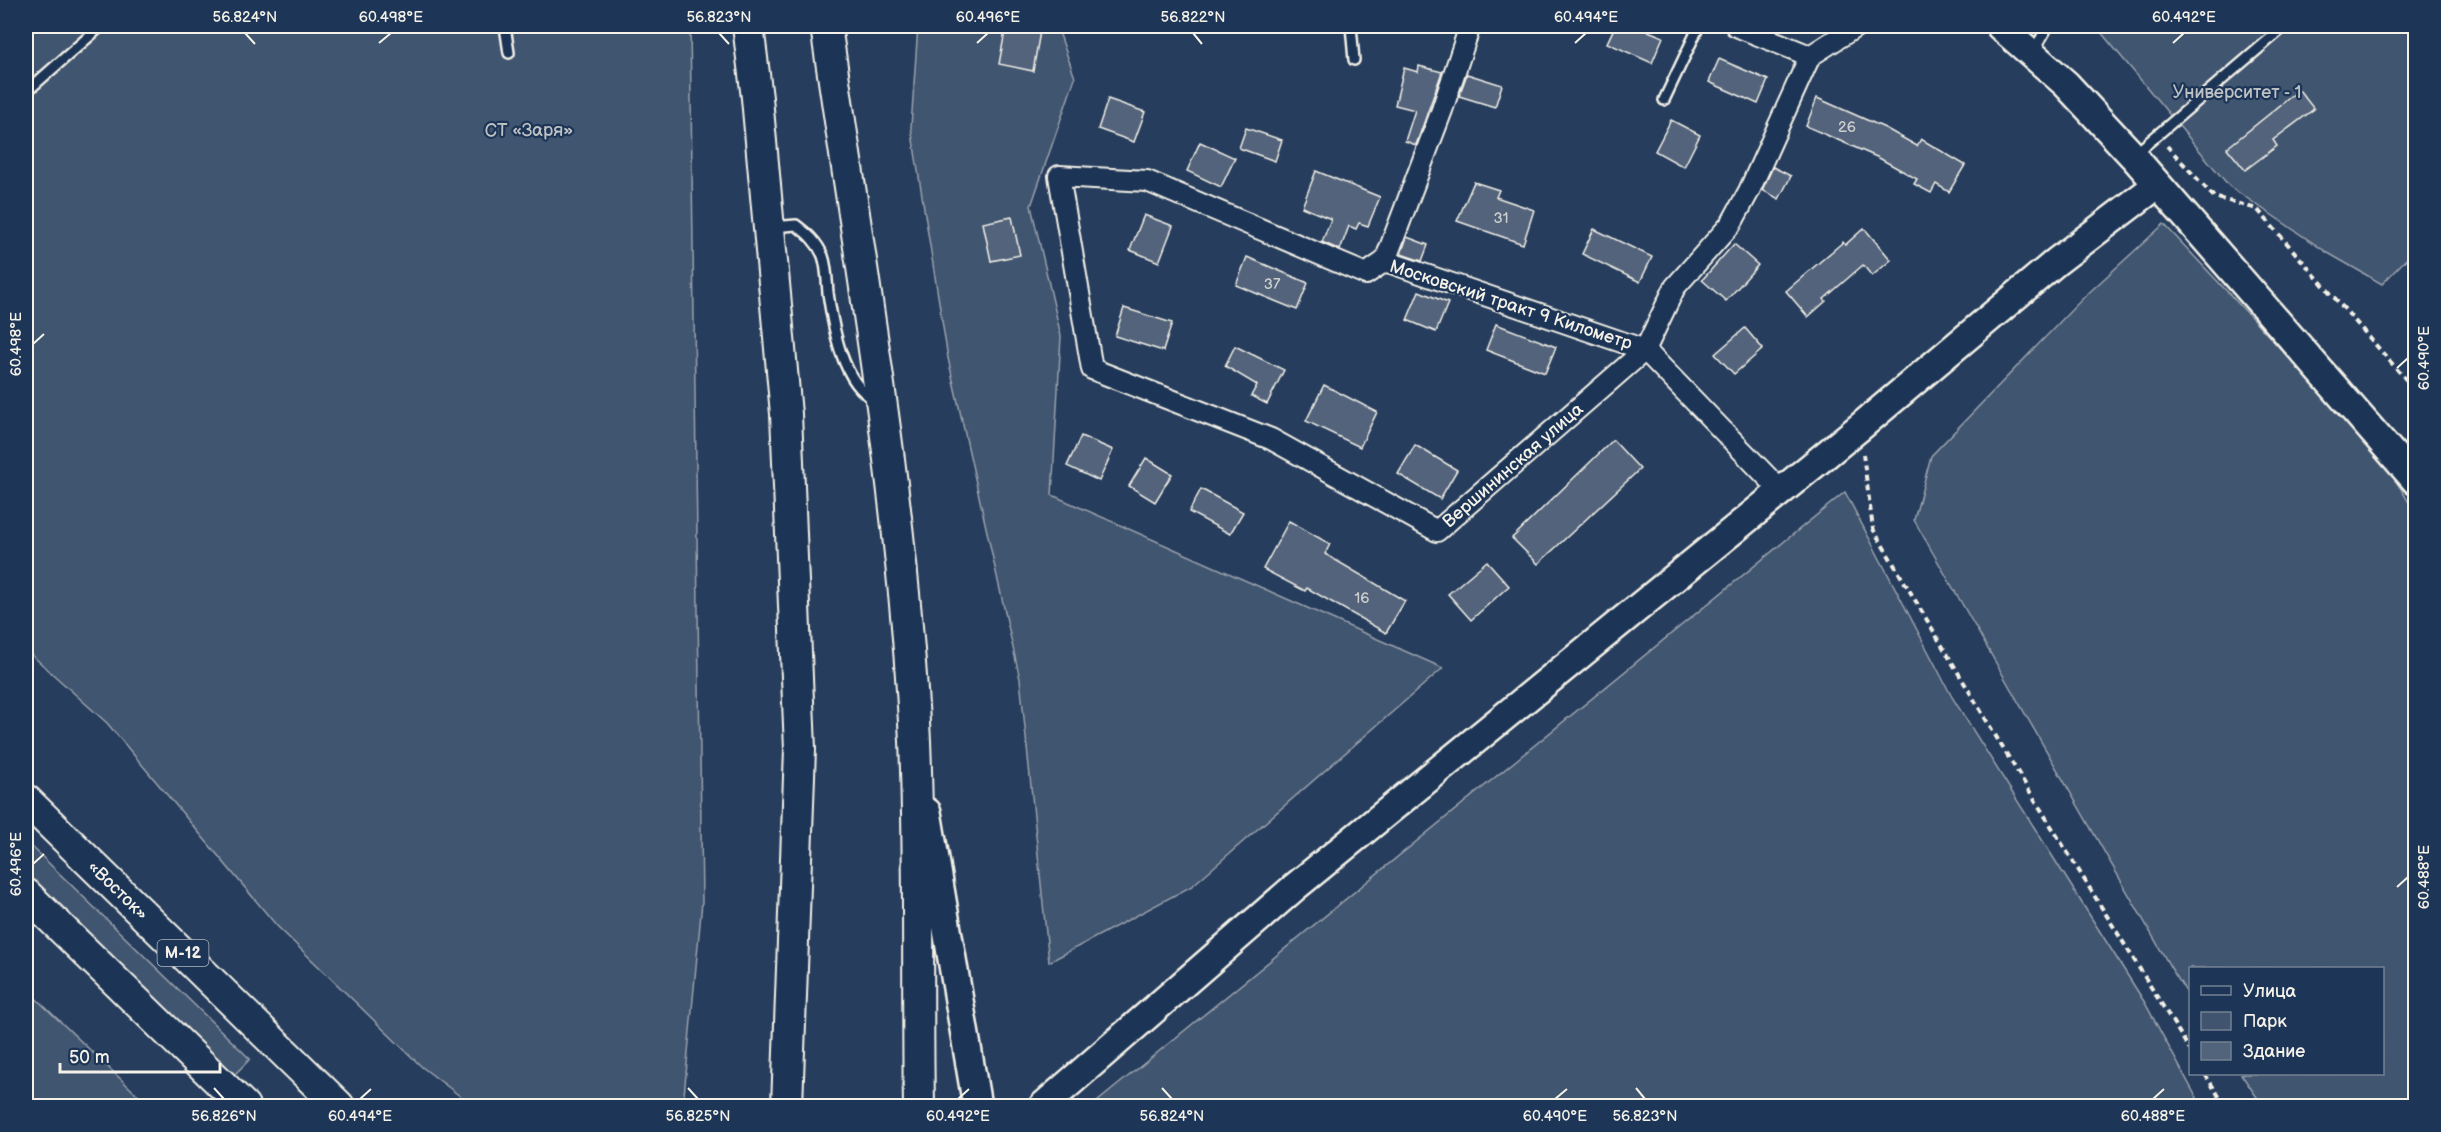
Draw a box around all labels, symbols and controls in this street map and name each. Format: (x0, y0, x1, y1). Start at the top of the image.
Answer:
text: 56.824°N (213, 8, 277, 27)
text: 60.498°E (359, 8, 423, 27)
text: 56.823°N (686, 8, 752, 27)
text: 60.496°E (956, 8, 1020, 27)
text: 56.822°N (1161, 8, 1225, 27)
text: 60.494°E (1554, 8, 1618, 27)
text: 60.492°E (2152, 8, 2216, 27)
park label: Университет - 1 (2172, 82, 2302, 103)
house number: 26 (1838, 118, 1856, 137)
park label: СТ «Заря» (485, 120, 573, 141)
house number: 31 (1493, 209, 1509, 228)
street label: Московский тракт 9 Километр (1387, 256, 1635, 354)
house number: 37 (1264, 275, 1281, 294)
text: 60.498°E (7, 312, 26, 376)
text: 60.490°E (2415, 326, 2434, 390)
street label: Вершининская улица (1438, 398, 1588, 532)
house number: 16 (1355, 589, 1369, 608)
text: 60.496°E (7, 832, 26, 896)
text: 60.488°E (2415, 845, 2434, 909)
street label: «Восток» (84, 856, 153, 924)
road number: М-12 (158, 940, 208, 966)
legend (2189, 967, 2384, 1075)
text: Улица (2243, 981, 2297, 1002)
text: Парк (2243, 1011, 2287, 1032)
scale bar (60, 1036, 220, 1074)
text: Здание (2243, 1041, 2305, 1062)
text: 50 m (69, 1047, 110, 1068)
text: 56.826°N (191, 1107, 257, 1126)
text: 60.494°E (328, 1107, 392, 1126)
text: 56.825°N (666, 1107, 730, 1126)
text: 60.492°E (926, 1107, 990, 1126)
text: 56.824°N (1140, 1107, 1204, 1126)
text: 60.490°E (1523, 1107, 1587, 1126)
text: 56.823°N (1612, 1107, 1678, 1126)
text: 60.488°E (2121, 1107, 2185, 1126)

